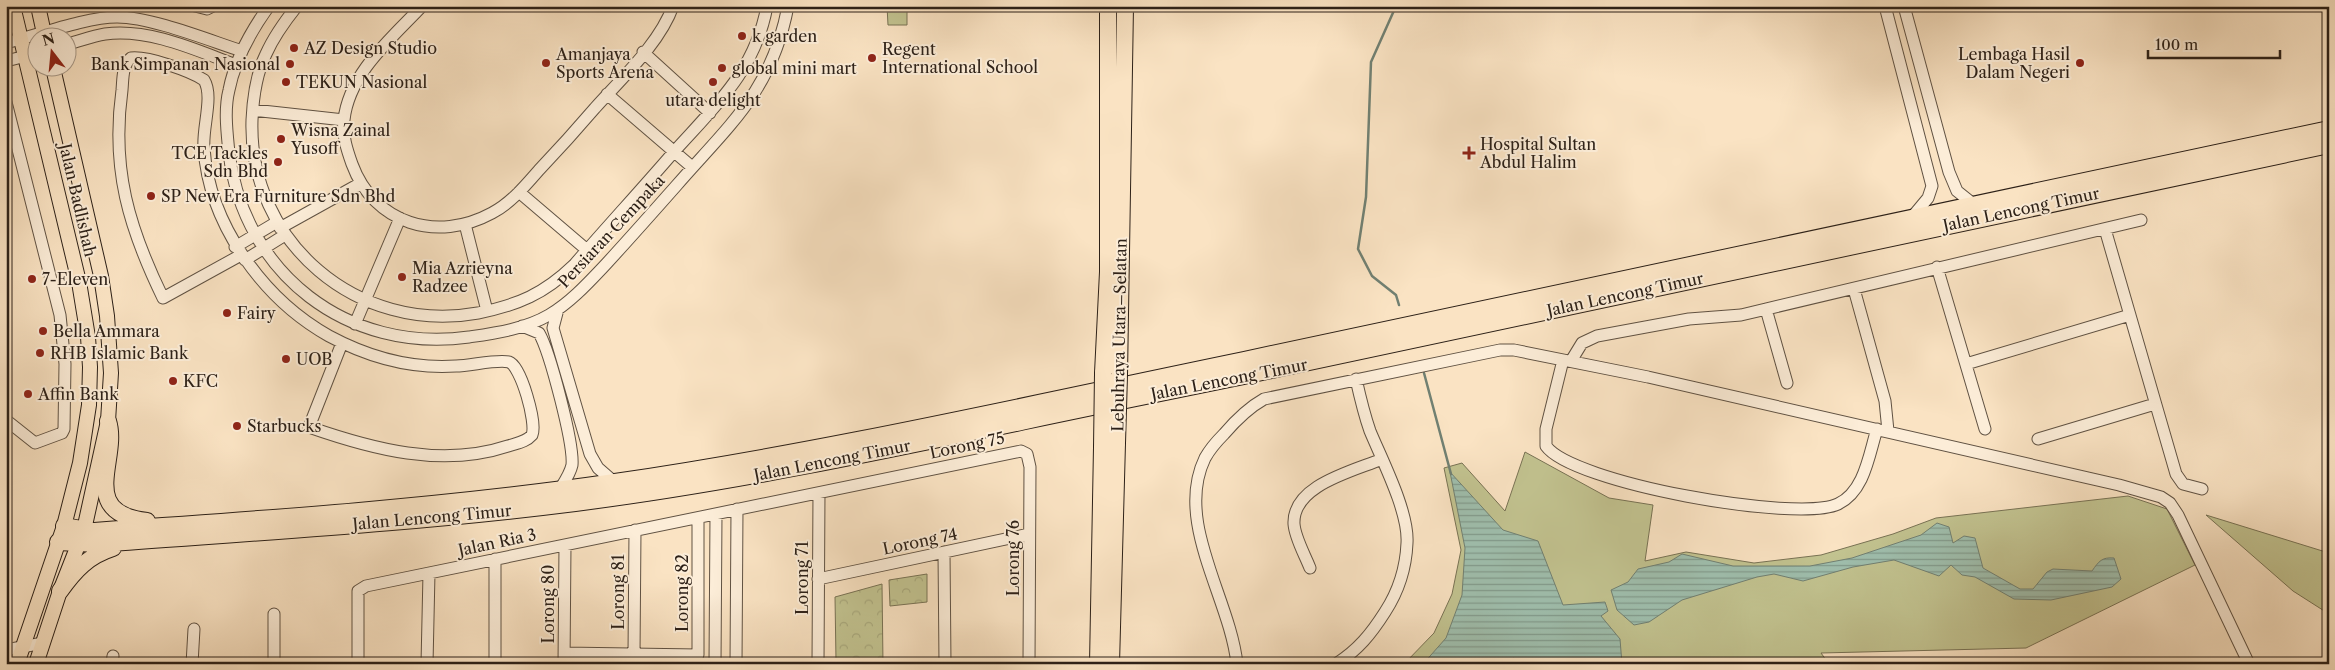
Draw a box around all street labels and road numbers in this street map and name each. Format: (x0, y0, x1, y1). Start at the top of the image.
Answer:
street label: Jalan Badlishah (55, 138, 101, 259)
street label: Persiaran Cempaka (553, 170, 669, 292)
street label: Jalan Lencong Timur (1938, 183, 2101, 236)
street label: Lebuhraya Utara–Selatan (1107, 238, 1131, 432)
street label: Jalan Lencong Timur (1542, 268, 1705, 321)
street label: Jalan Lencong Timur (1146, 354, 1309, 405)
street label: Lorong 75 (928, 427, 1006, 463)
street label: Jalan Lencong Timur (749, 435, 912, 486)
street label: Jalan Lencong Timur (349, 500, 513, 534)
street label: Lorong 76 (1003, 520, 1023, 596)
street label: Lorong 74 (881, 523, 959, 559)
street label: Jalan Ria 3 (453, 524, 538, 561)
street label: Lorong 71 (792, 541, 812, 615)
street label: Lorong 81 (608, 554, 628, 630)
street label: Lorong 82 (672, 554, 692, 632)
street label: Lorong 80 (538, 565, 558, 643)

